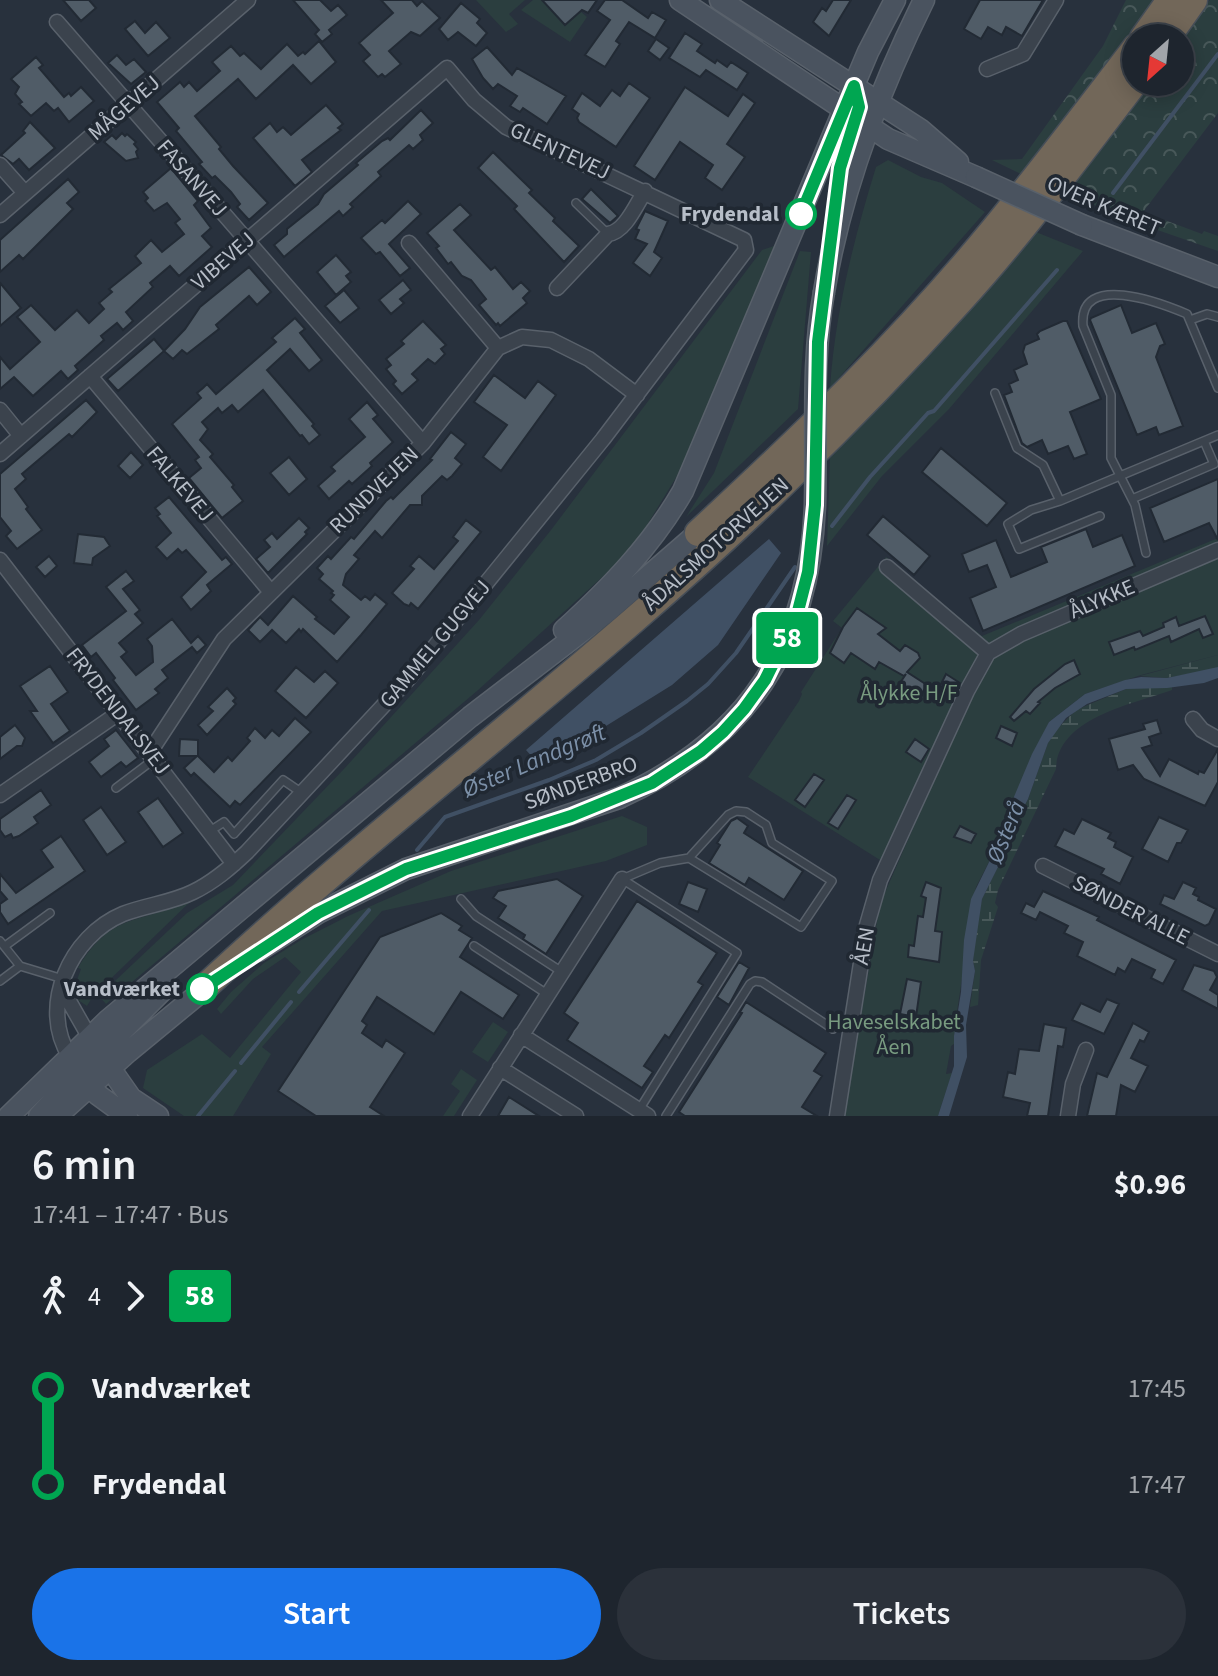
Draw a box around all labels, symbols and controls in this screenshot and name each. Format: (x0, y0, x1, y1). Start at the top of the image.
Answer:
north arrow (1122, 24, 1194, 96)
map controls (1122, 24, 1194, 96)
street label: MÅGEVEJ (81, 68, 167, 148)
street label: GLENTEVEJ (505, 114, 615, 188)
street label: FASANVEJ (149, 132, 235, 224)
street label: OVER KÆRET (1042, 168, 1166, 244)
place label: Frydendal (681, 198, 780, 230)
marker: Frydendal (786, 199, 816, 229)
street label: VIBEVEJ (184, 224, 262, 298)
street label: FALKEVEJ (139, 439, 221, 529)
street label: RUNDVEJEN (322, 439, 426, 541)
street label: ÅDALSMOTORVEJEN (636, 470, 796, 618)
street label: ÅLYKKE (1064, 571, 1140, 627)
street label: GAMMEL GUGVEJ (372, 573, 498, 715)
line badge: 58 (751, 612, 823, 664)
text: 58 (772, 618, 802, 658)
street label: FRYDENDALSVEJ (58, 641, 178, 781)
park label: Ålykke H/F (860, 677, 958, 709)
water label: Øster Landgrøft (456, 715, 612, 807)
street label: SØNDERBRO (520, 748, 642, 818)
water label: Østerå (977, 795, 1034, 870)
street label: SØNDER ALLE (1067, 867, 1195, 953)
street label: ÅEN (845, 925, 883, 967)
place label: Vandværket (63, 973, 181, 1005)
marker: Vandværket (187, 974, 217, 1004)
park label: Haveselskabet Åen (827, 1006, 961, 1063)
text: 6 min (32, 1134, 137, 1197)
text: $0.96 (1114, 1163, 1186, 1206)
text: 17:41 – 17:47 · Bus (32, 1196, 228, 1233)
icon: walk (32, 1274, 76, 1318)
icon: forward (113, 1274, 157, 1318)
text: 58 (185, 1276, 215, 1316)
text: 4 (88, 1278, 101, 1315)
text: Vandværket (92, 1367, 251, 1410)
text: 17:45 (1128, 1370, 1186, 1407)
text: Frydendal (92, 1463, 226, 1506)
text: 17:47 (1128, 1466, 1186, 1503)
button: Start (32, 1568, 601, 1660)
button: Tickets (617, 1568, 1186, 1660)

